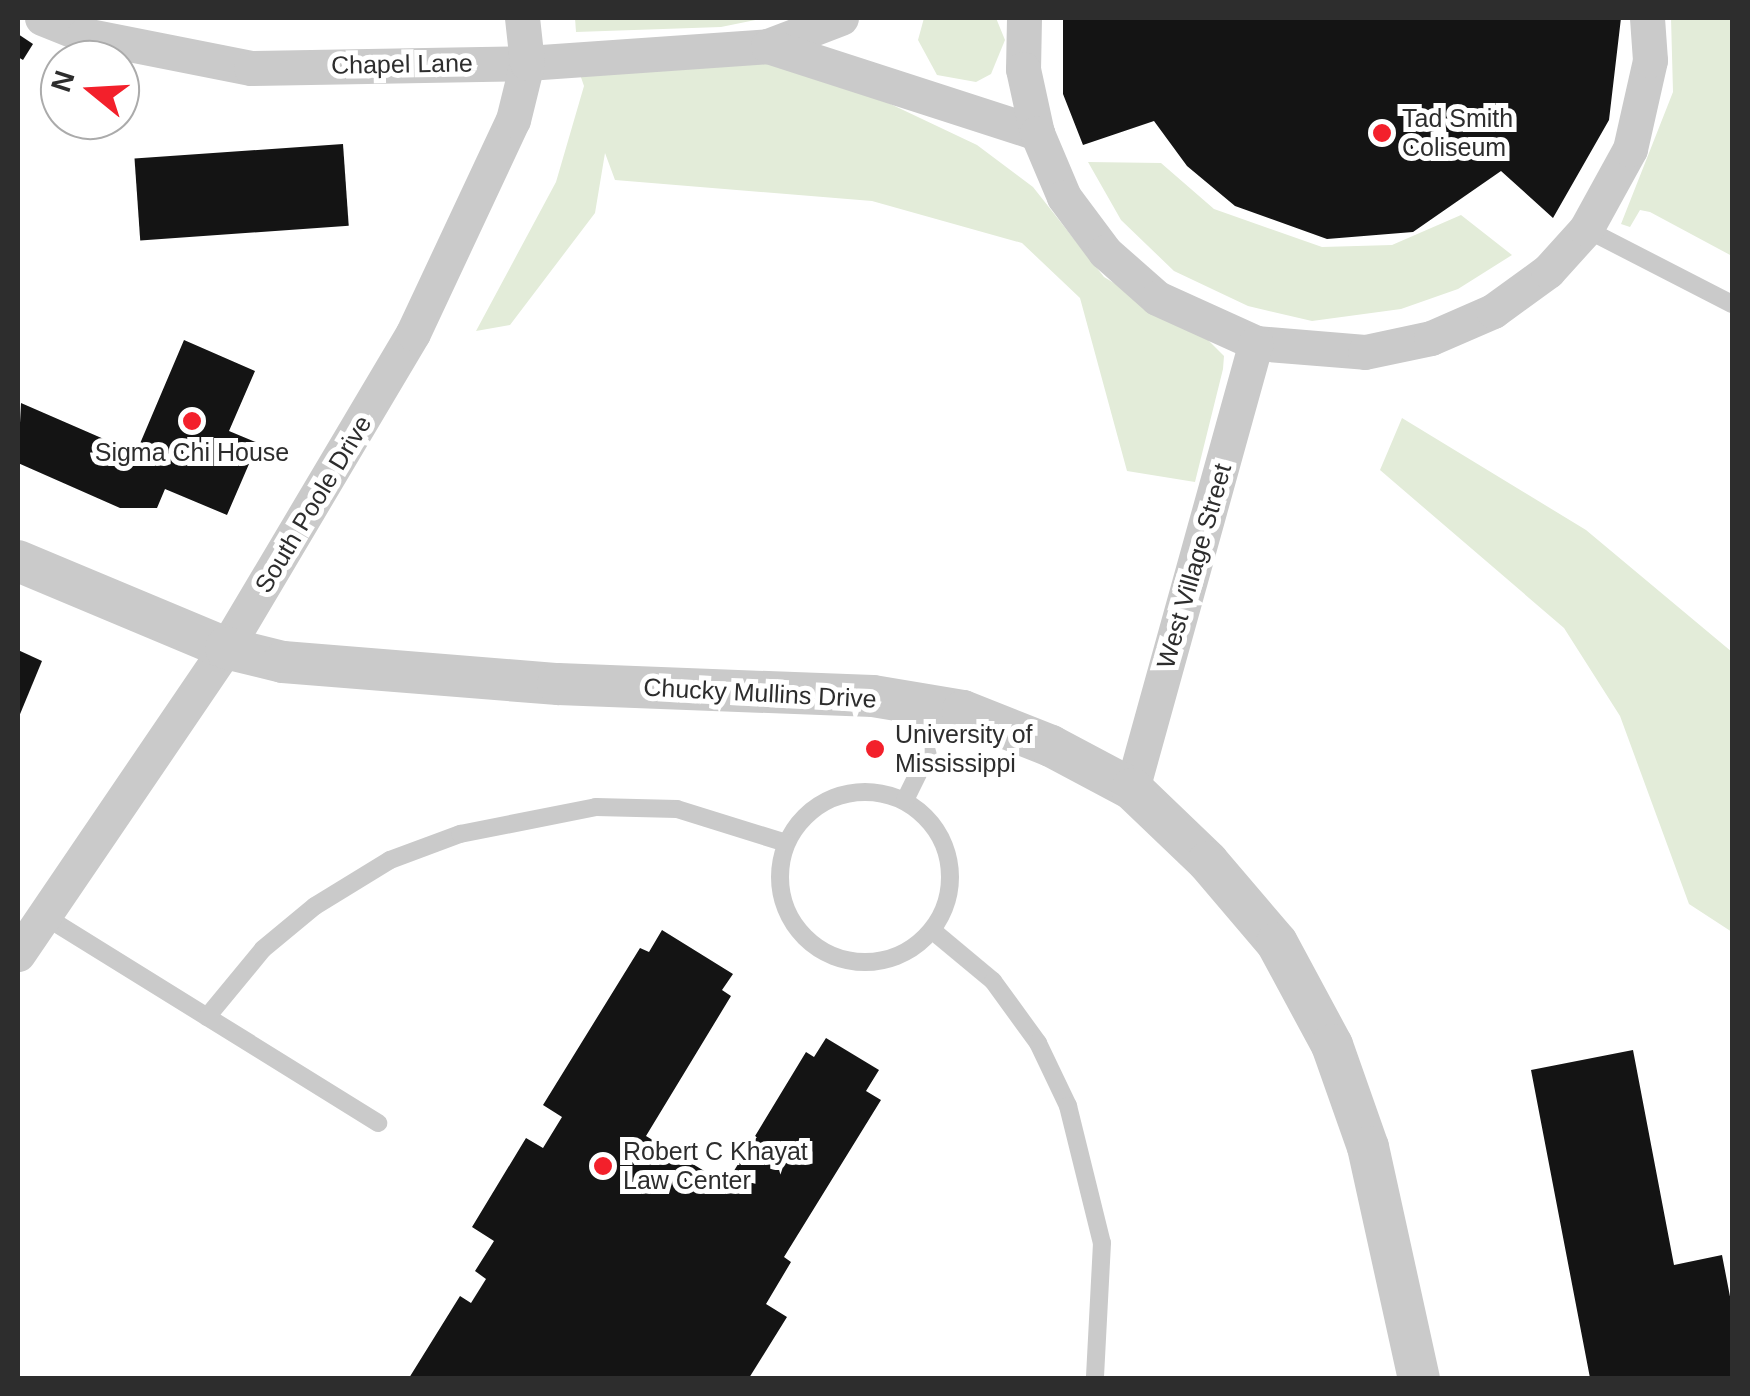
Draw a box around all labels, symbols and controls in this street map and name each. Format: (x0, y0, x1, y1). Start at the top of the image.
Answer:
north arrow (40, 40, 140, 140)
street label: Chapel Lane (331, 48, 473, 80)
text: N (45, 67, 81, 96)
place label: Tad Smith Coliseum (1402, 104, 1513, 163)
marker: Tad Smith Coliseum (1371, 122, 1393, 144)
marker: Sigma Chi House (181, 410, 203, 432)
street label: South Poole Drive (248, 410, 378, 598)
place label: Sigma Chi House (95, 437, 289, 467)
street label: West Village Street (1150, 460, 1238, 672)
street label: Chucky Mullins Drive (643, 672, 877, 714)
place label: University of Mississippi (895, 720, 1033, 779)
marker: University of Mississippi (864, 738, 886, 760)
place label: Robert C Khayat Law Center (623, 1137, 808, 1196)
marker: Robert C Khayat Law Center (592, 1155, 614, 1177)

